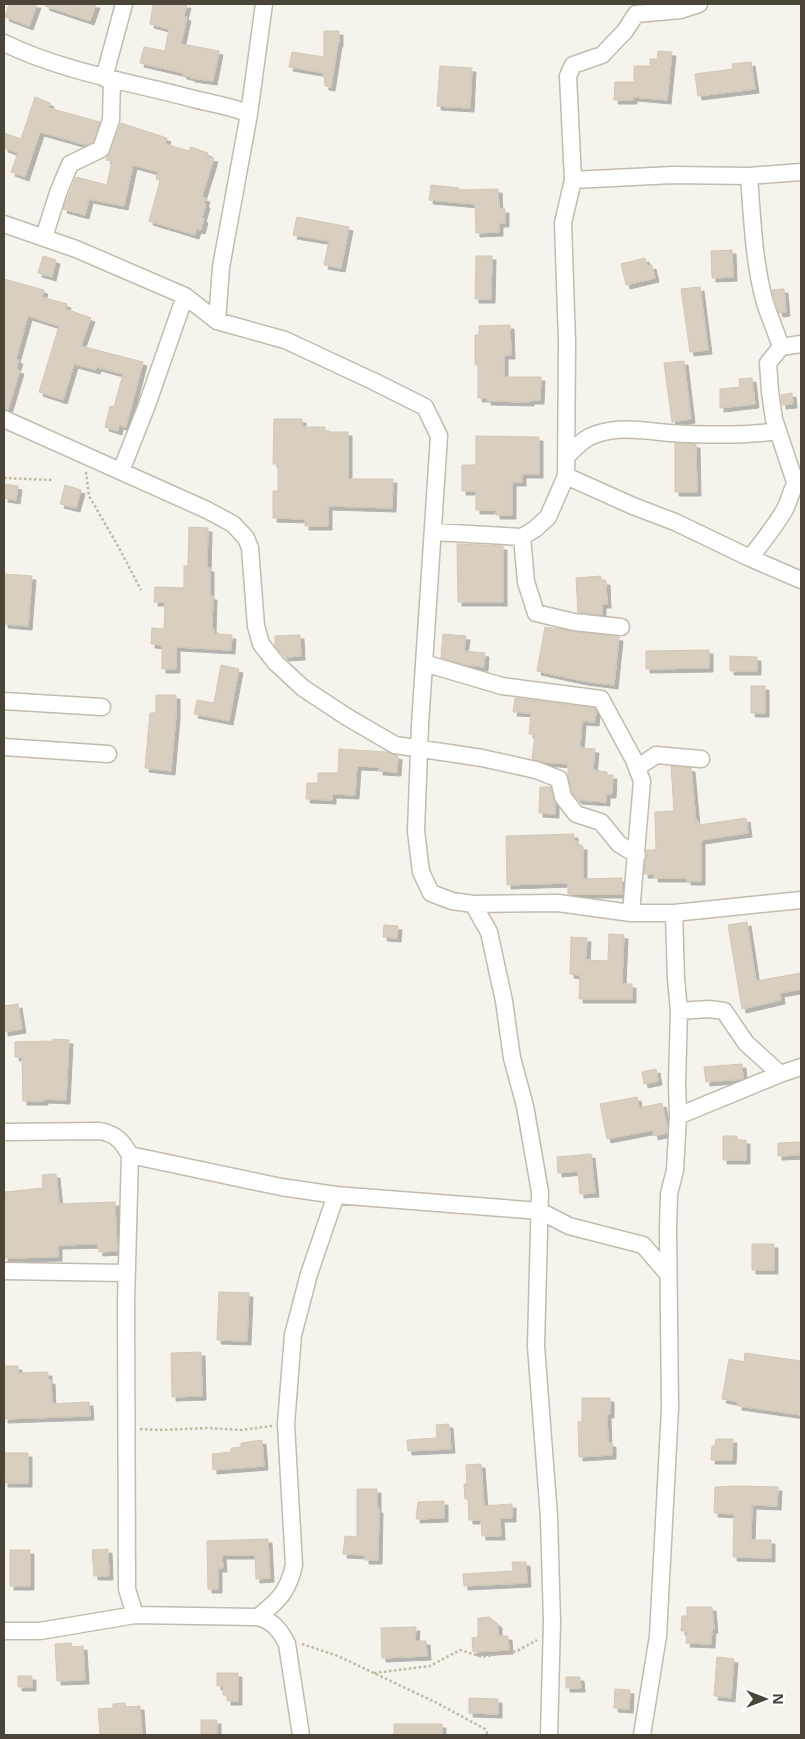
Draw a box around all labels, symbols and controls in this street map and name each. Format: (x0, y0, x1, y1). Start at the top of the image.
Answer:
north arrow (740, 1674, 790, 1724)
text: N (769, 1693, 788, 1705)

